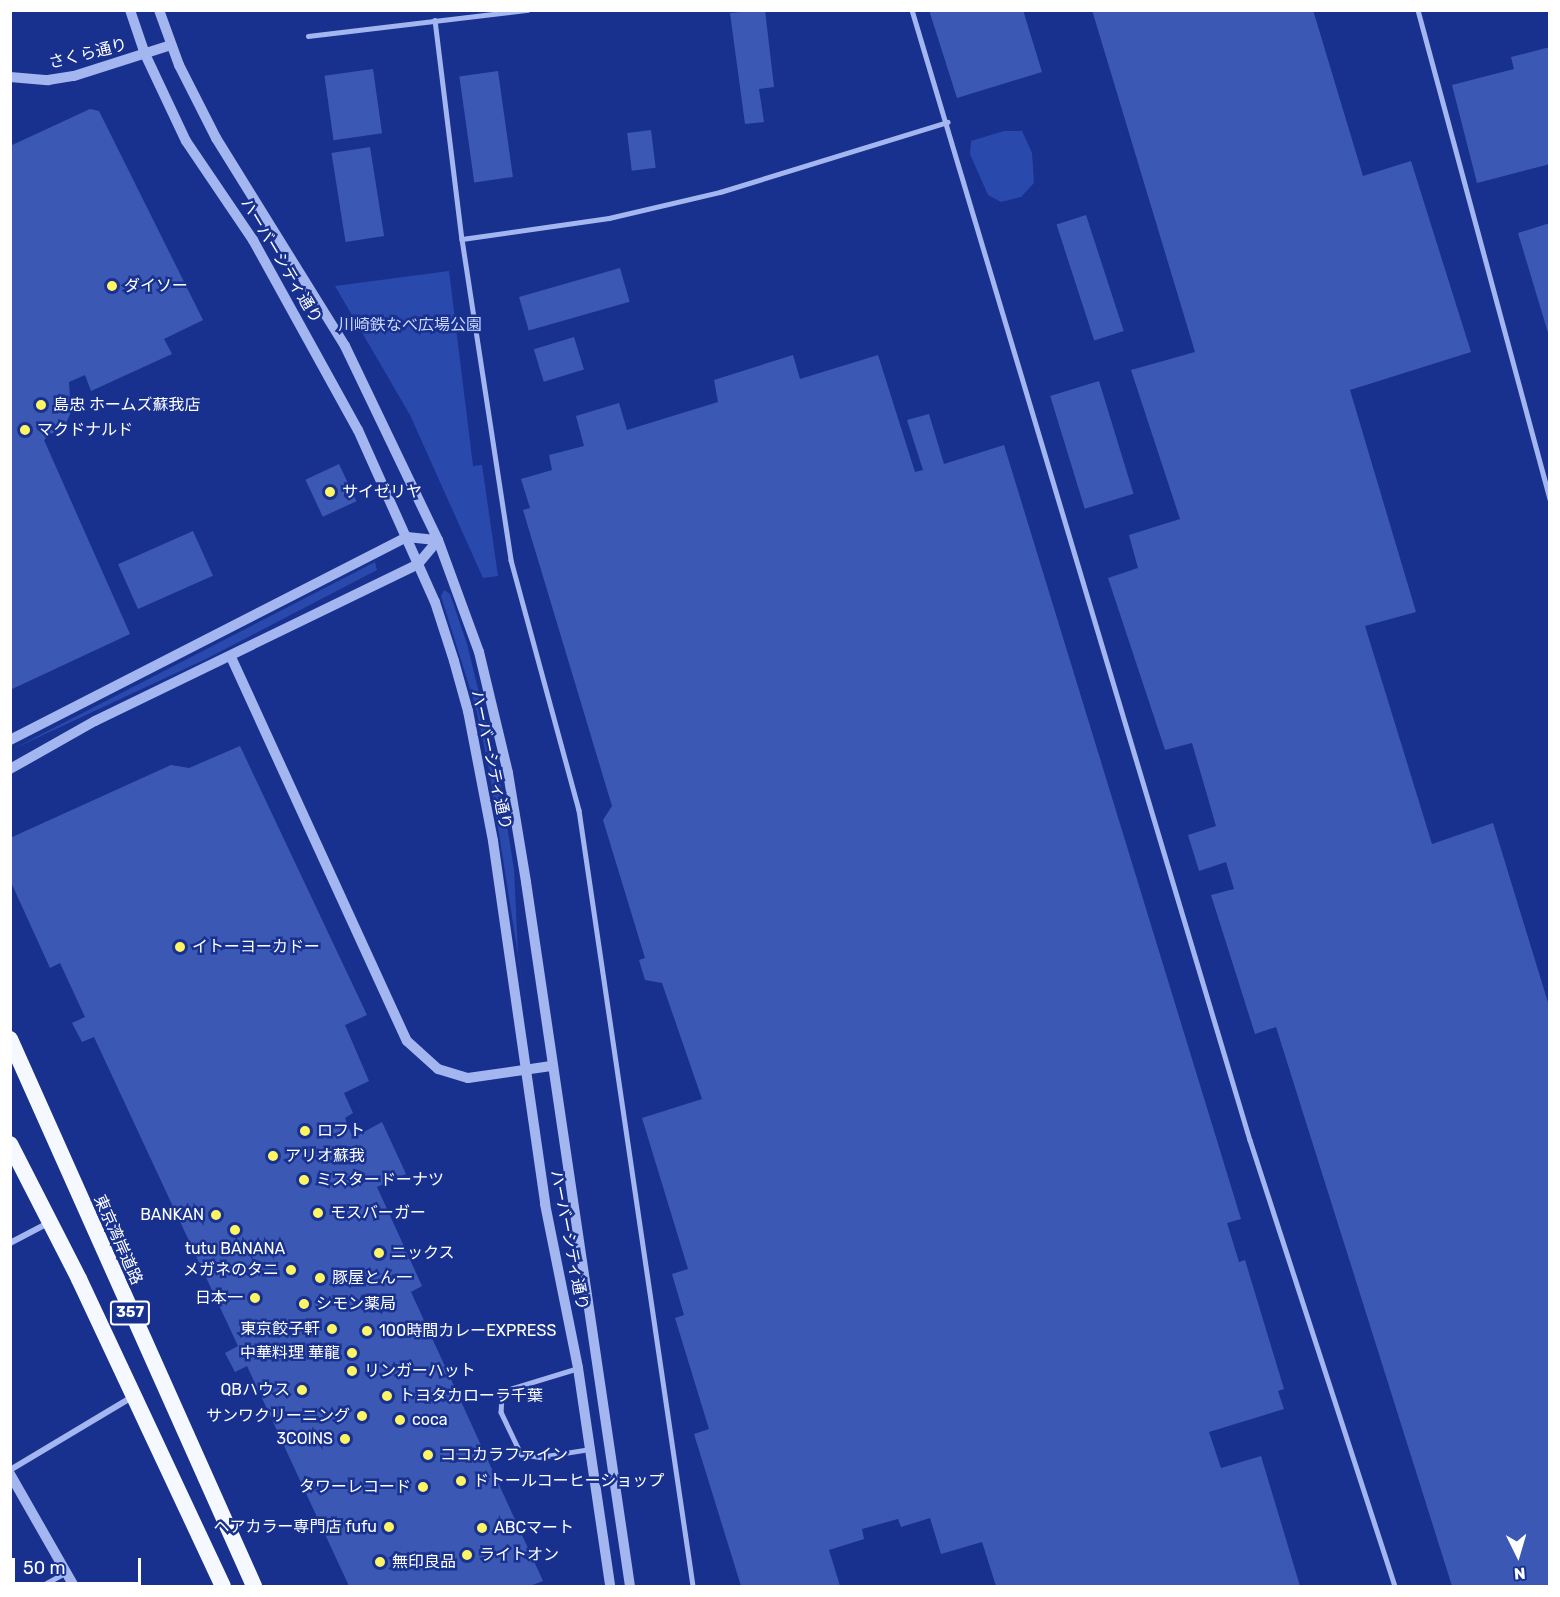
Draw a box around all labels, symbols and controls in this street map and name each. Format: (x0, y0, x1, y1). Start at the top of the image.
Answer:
street label: さくら通り (47, 35, 129, 73)
street label: ハーバーシティ通り (236, 194, 326, 328)
place label: ダイソー (124, 276, 188, 296)
marker: ダイソー (105, 279, 119, 293)
park label: 川崎鉄なべ広場公園 (338, 315, 482, 335)
place label: 島忠 ホームズ蘇我店 (53, 395, 201, 415)
marker: 島忠 ホームズ蘇我店 (34, 398, 48, 412)
place label: マクドナルド (37, 420, 133, 440)
marker: マクドナルド (18, 423, 32, 437)
place label: サイゼリヤ (342, 482, 422, 502)
marker: サイゼリヤ (323, 485, 337, 499)
street label: ハーバーシティ通り (467, 688, 515, 832)
place label: イトーヨーカドー (192, 937, 320, 957)
marker: イトーヨーカドー (173, 940, 187, 954)
place label: ロフト (317, 1121, 365, 1141)
marker: ロフト (298, 1124, 312, 1138)
place label: アリオ蘇我 (285, 1146, 365, 1166)
marker: アリオ蘇我 (266, 1149, 280, 1163)
street label: ハーバーシティ通り (546, 1167, 592, 1313)
place label: ミスタードーナツ (316, 1170, 444, 1190)
marker: ミスタードーナツ (297, 1173, 311, 1187)
street label: 東京湾岸道路 (90, 1192, 146, 1288)
place label: モスバーガー (330, 1203, 426, 1223)
place label: BANKAN (140, 1205, 204, 1225)
marker: モスバーガー (311, 1206, 325, 1220)
marker: BANKAN (209, 1208, 223, 1222)
marker: tutu BANANA (228, 1223, 242, 1237)
place label: tutu BANANA (185, 1239, 285, 1259)
place label: ニックス (391, 1243, 455, 1263)
marker: ニックス (372, 1246, 386, 1260)
place label: メガネのタニ (183, 1260, 279, 1280)
marker: メガネのタニ (284, 1263, 298, 1277)
place label: 豚屋とん一 (332, 1268, 412, 1288)
marker: 豚屋とん一 (313, 1271, 327, 1285)
place label: 日本一 (195, 1288, 243, 1308)
marker: 日本一 (248, 1291, 262, 1305)
place label: シモン薬局 (316, 1294, 396, 1314)
marker: シモン薬局 (297, 1297, 311, 1311)
road number: 357 (109, 1301, 151, 1325)
place label: 東京餃子軒 (240, 1319, 320, 1339)
place label: 100時間カレーEXPRESS (379, 1321, 556, 1341)
marker: 東京餃子軒 (325, 1322, 339, 1336)
marker: 100時間カレーEXPRESS (360, 1324, 374, 1338)
place label: 中華料理 華龍 (240, 1343, 340, 1363)
marker: 中華料理 華龍 (345, 1346, 359, 1360)
place label: リンガーハット (364, 1361, 476, 1381)
marker: リンガーハット (345, 1364, 359, 1378)
place label: QBハウス (220, 1380, 290, 1400)
marker: QBハウス (295, 1383, 309, 1397)
place label: トヨタカローラ千葉 (399, 1386, 543, 1406)
marker: トヨタカローラ千葉 (380, 1389, 394, 1403)
place label: サンワクリーニング (206, 1406, 350, 1426)
marker: サンワクリーニング (355, 1409, 369, 1423)
place label: coca (412, 1410, 448, 1430)
marker: coca (393, 1413, 407, 1427)
place label: 3COINS (276, 1429, 333, 1449)
marker: 3COINS (338, 1432, 352, 1446)
place label: ココカラファイン (440, 1445, 568, 1465)
marker: ココカラファイン (421, 1448, 435, 1462)
place label: ドトールコーヒーショップ (473, 1471, 665, 1491)
marker: ドトールコーヒーショップ (454, 1474, 468, 1488)
place label: タワーレコード (299, 1477, 411, 1497)
marker: タワーレコード (416, 1480, 430, 1494)
place label: ヘアカラー専門店 fufu (213, 1517, 377, 1537)
place label: ABCマート (494, 1518, 574, 1538)
marker: ヘアカラー専門店 fufu (382, 1520, 396, 1534)
marker: ABCマート (475, 1521, 489, 1535)
north arrow (1488, 1525, 1548, 1585)
place label: ライトオン (479, 1545, 559, 1565)
scale bar (15, 1546, 144, 1584)
marker: ライトオン (460, 1548, 474, 1562)
place label: 無印良品 (392, 1552, 456, 1572)
marker: 無印良品 (373, 1555, 387, 1569)
text: 50 m (23, 1557, 66, 1579)
text: N (1513, 1563, 1526, 1583)

